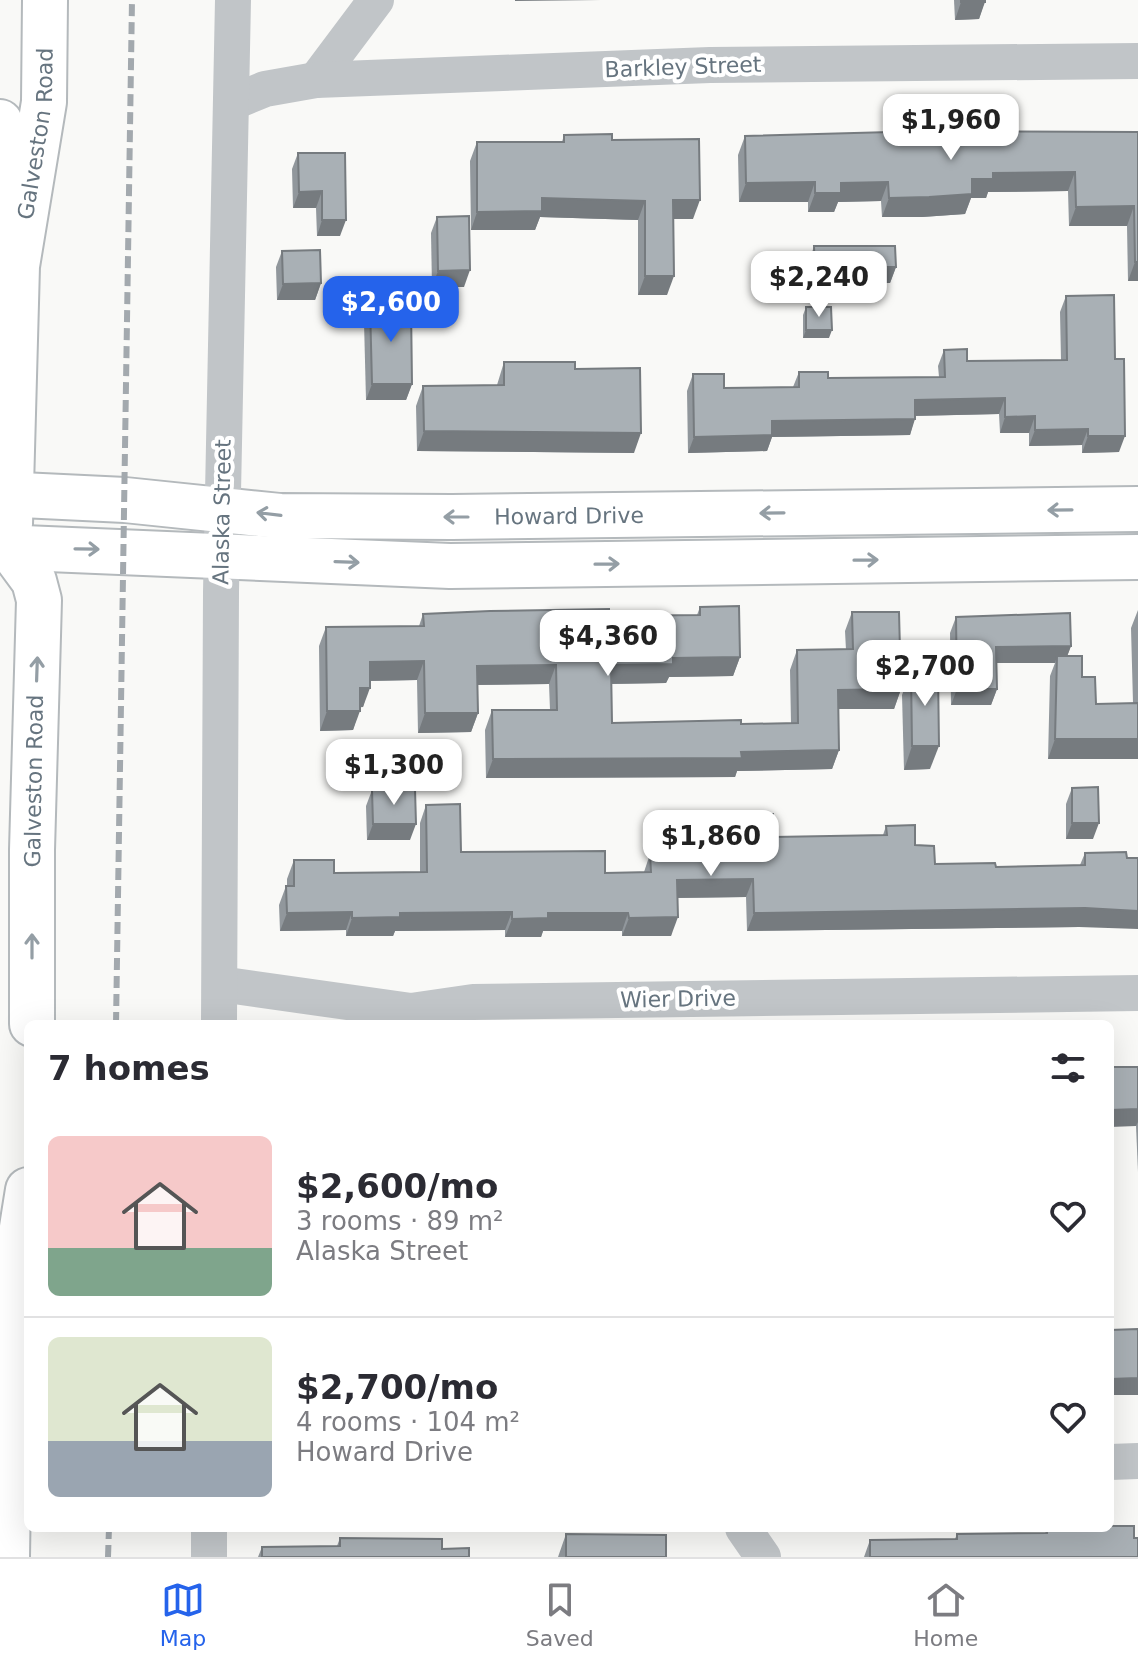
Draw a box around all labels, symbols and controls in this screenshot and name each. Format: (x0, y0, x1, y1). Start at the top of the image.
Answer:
street label: Galveston Road (12, 48, 57, 221)
street label: Barkley Street (604, 52, 762, 82)
pin: $1,960 (886, 94, 1016, 162)
text: $1,960 (901, 105, 1001, 135)
pin: $2,240 (754, 251, 884, 319)
text: $2,240 (769, 262, 869, 292)
pin: $2,600 (326, 276, 456, 344)
text: $2,600 (341, 287, 441, 317)
street label: Alaska Street (208, 439, 236, 585)
street label: Howard Drive (494, 502, 644, 529)
one-way arrow (1047, 502, 1074, 518)
one-way arrow (759, 506, 786, 521)
one-way arrow (256, 507, 282, 522)
one-way arrow (443, 509, 470, 525)
one-way arrow (73, 541, 100, 557)
one-way arrow (852, 553, 879, 568)
one-way arrow (333, 555, 360, 570)
one-way arrow (593, 556, 620, 572)
pin: $4,360 (543, 610, 673, 678)
text: $4,360 (558, 621, 658, 651)
pin: $2,700 (860, 640, 990, 708)
text: $2,700 (875, 651, 975, 681)
one-way arrow (29, 656, 44, 683)
street label: Galveston Road (20, 694, 48, 868)
pin: $1,300 (329, 739, 459, 807)
text: $1,300 (344, 750, 444, 780)
pin: $1,860 (646, 810, 776, 878)
text: $1,860 (661, 821, 761, 851)
one-way arrow (24, 933, 40, 960)
street label: Wier Drive (620, 985, 736, 1013)
icon: filters (1046, 1046, 1090, 1090)
text: 7 homes (48, 1048, 210, 1088)
text: $2,600/mo (296, 1166, 498, 1206)
icon: home (112, 1168, 208, 1264)
icon: heart (1046, 1194, 1090, 1238)
text: 3 rooms · 89 m² (296, 1206, 504, 1236)
text: Alaska Street (296, 1236, 468, 1266)
text: $2,700/mo (296, 1367, 498, 1407)
icon: home (112, 1369, 208, 1465)
icon: heart (1046, 1395, 1090, 1439)
text: 4 rooms · 104 m² (296, 1407, 520, 1437)
text: Howard Drive (296, 1437, 473, 1467)
tab: Map (160, 1578, 206, 1651)
tab: Saved (526, 1578, 594, 1651)
tab: Home (913, 1578, 978, 1651)

